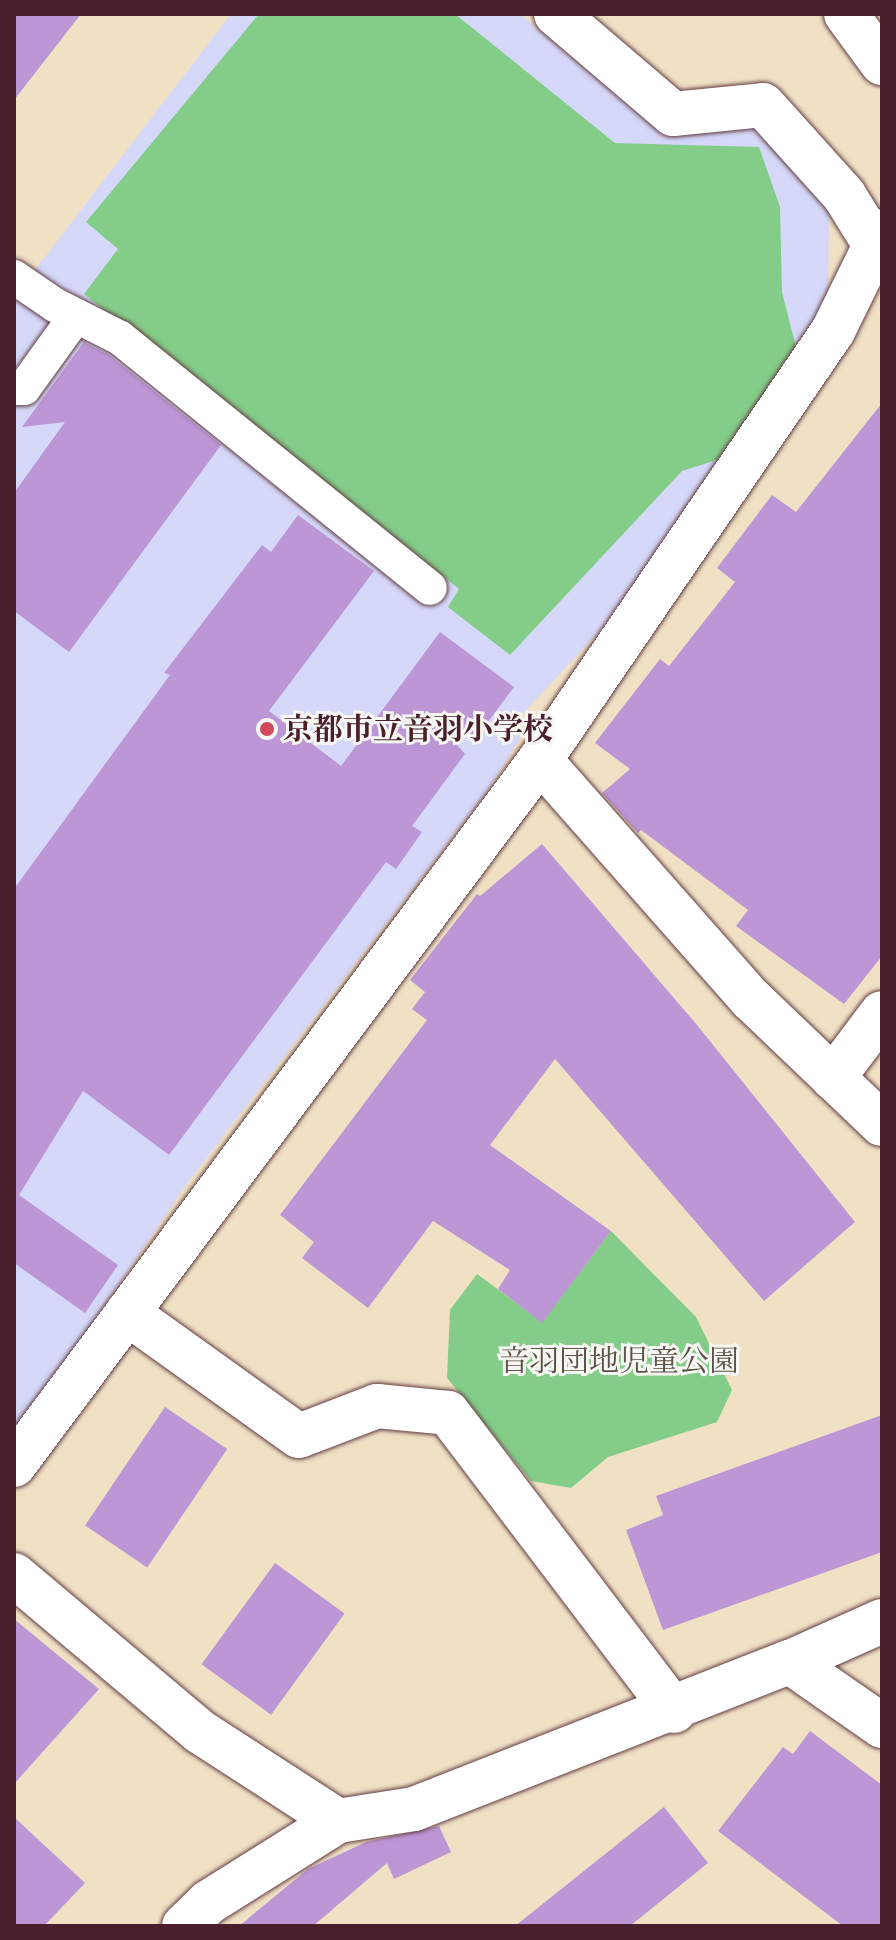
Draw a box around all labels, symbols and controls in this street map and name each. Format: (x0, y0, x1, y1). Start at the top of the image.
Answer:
place label: 京都市立音羽小学校 (283, 711, 553, 747)
marker: 京都市立音羽小学校 (258, 720, 276, 738)
park label: 音羽団地児童公園 (499, 1343, 739, 1379)

